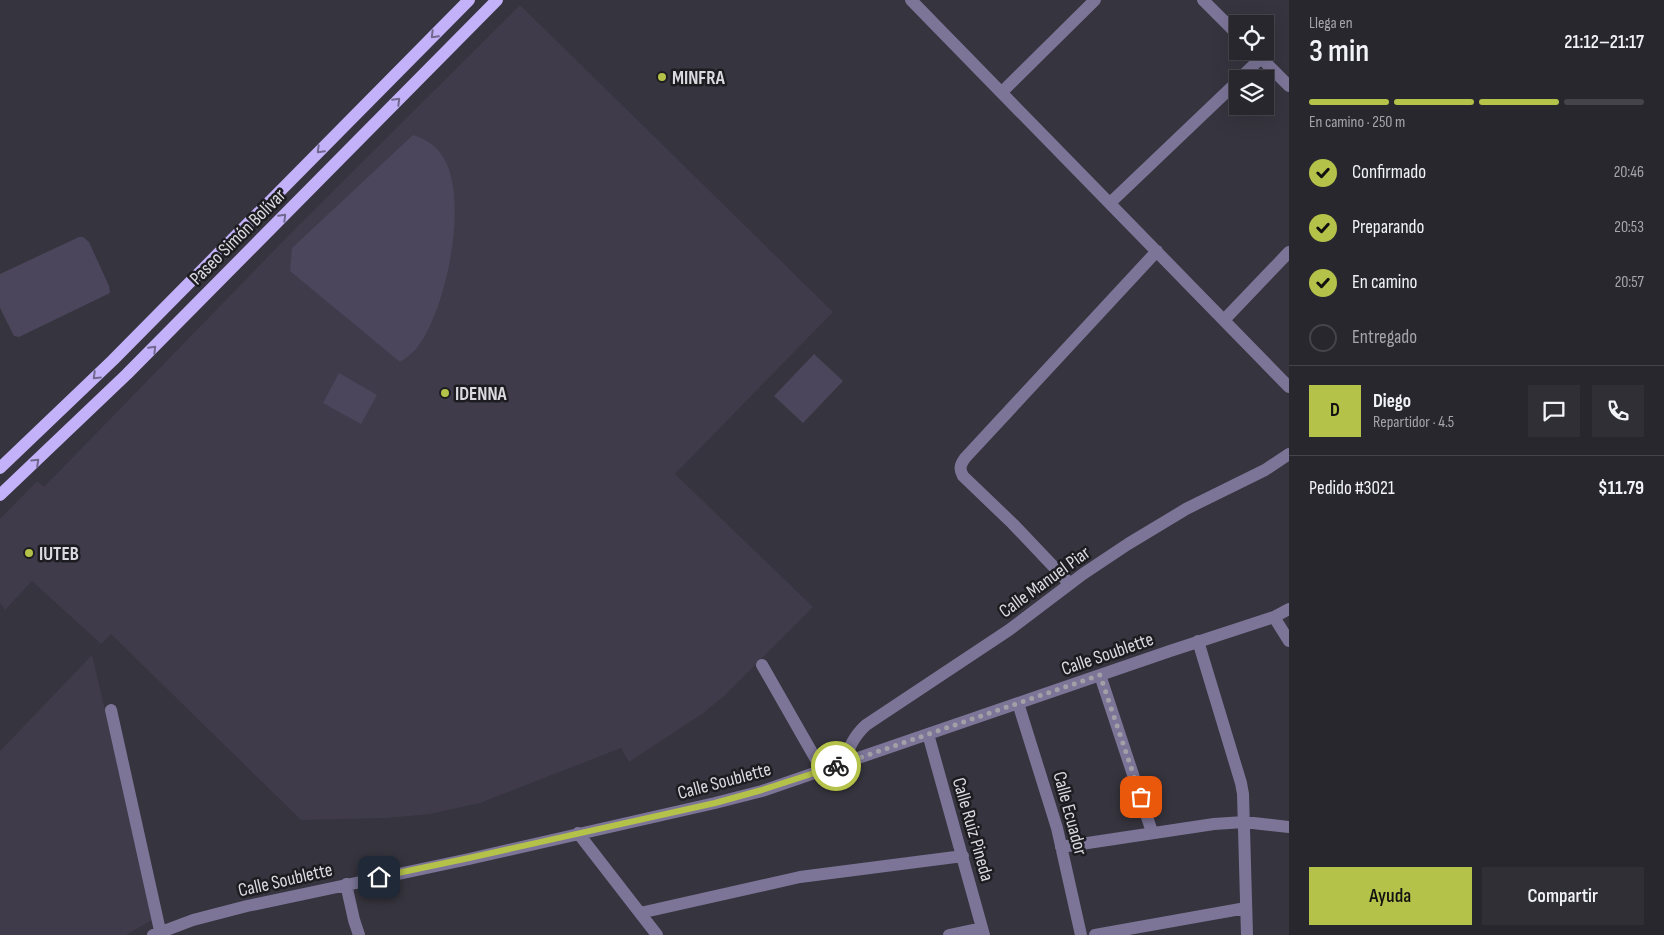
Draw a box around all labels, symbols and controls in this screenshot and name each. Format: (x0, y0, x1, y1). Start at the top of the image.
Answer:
text: Llega en (1309, 14, 1353, 33)
map controls (1229, 15, 1274, 115)
button: locate (1229, 15, 1274, 60)
one-way arrow (431, 29, 440, 38)
text: 21:12–21:17 (1564, 31, 1644, 54)
text: 3 min (1309, 32, 1369, 71)
place label: MINFRA (672, 67, 726, 90)
button: layers (1229, 70, 1274, 115)
marker: MINFRA (656, 71, 668, 83)
one-way arrow (391, 98, 400, 107)
text: En camino · 250 m (1309, 113, 1405, 132)
one-way arrow (317, 144, 326, 153)
icon: check (1309, 159, 1337, 187)
text: Confirmado (1352, 161, 1426, 184)
text: 20:46 (1614, 163, 1644, 182)
street label: Paseo Simón Bolívar (185, 184, 291, 290)
one-way arrow (277, 214, 286, 223)
icon: check (1309, 214, 1337, 242)
text: Preparando (1352, 216, 1424, 239)
text: 20:53 (1614, 218, 1644, 237)
icon: check (1309, 269, 1337, 297)
text: En camino (1352, 271, 1417, 294)
text: 20:57 (1615, 273, 1644, 292)
text: Entregado (1352, 326, 1417, 349)
one-way arrow (147, 346, 156, 355)
one-way arrow (93, 370, 102, 379)
place label: IDENNA (455, 383, 508, 406)
button: chat (1528, 385, 1580, 437)
button: phone (1592, 385, 1644, 437)
marker: IDENNA (439, 387, 451, 399)
text: Diego (1373, 390, 1411, 413)
text: D (1330, 399, 1340, 422)
text: Repartidor · 4.5 (1373, 413, 1454, 432)
one-way arrow (30, 459, 39, 468)
text: Pedido #3021 (1309, 477, 1395, 500)
text: $11.79 (1598, 477, 1644, 500)
street label: Calle Manuel Piar (995, 541, 1095, 623)
place label: IUTEB (39, 543, 79, 566)
marker: IUTEB (23, 547, 35, 559)
street label: Calle Soublette (1058, 628, 1157, 681)
courier (811, 741, 861, 791)
icon: bike (822, 752, 850, 780)
street label: Calle Soublette (675, 758, 774, 805)
street label: Calle Ecuador (1047, 769, 1092, 858)
street label: Calle Ruiz Pineda (947, 775, 998, 884)
pin (1120, 776, 1162, 818)
icon: bag (1127, 783, 1155, 811)
pin (358, 856, 400, 898)
street label: Calle Soublette (236, 858, 335, 902)
icon: home (365, 863, 393, 891)
button: Ayuda (1309, 867, 1472, 925)
button: Compartir (1482, 867, 1644, 925)

